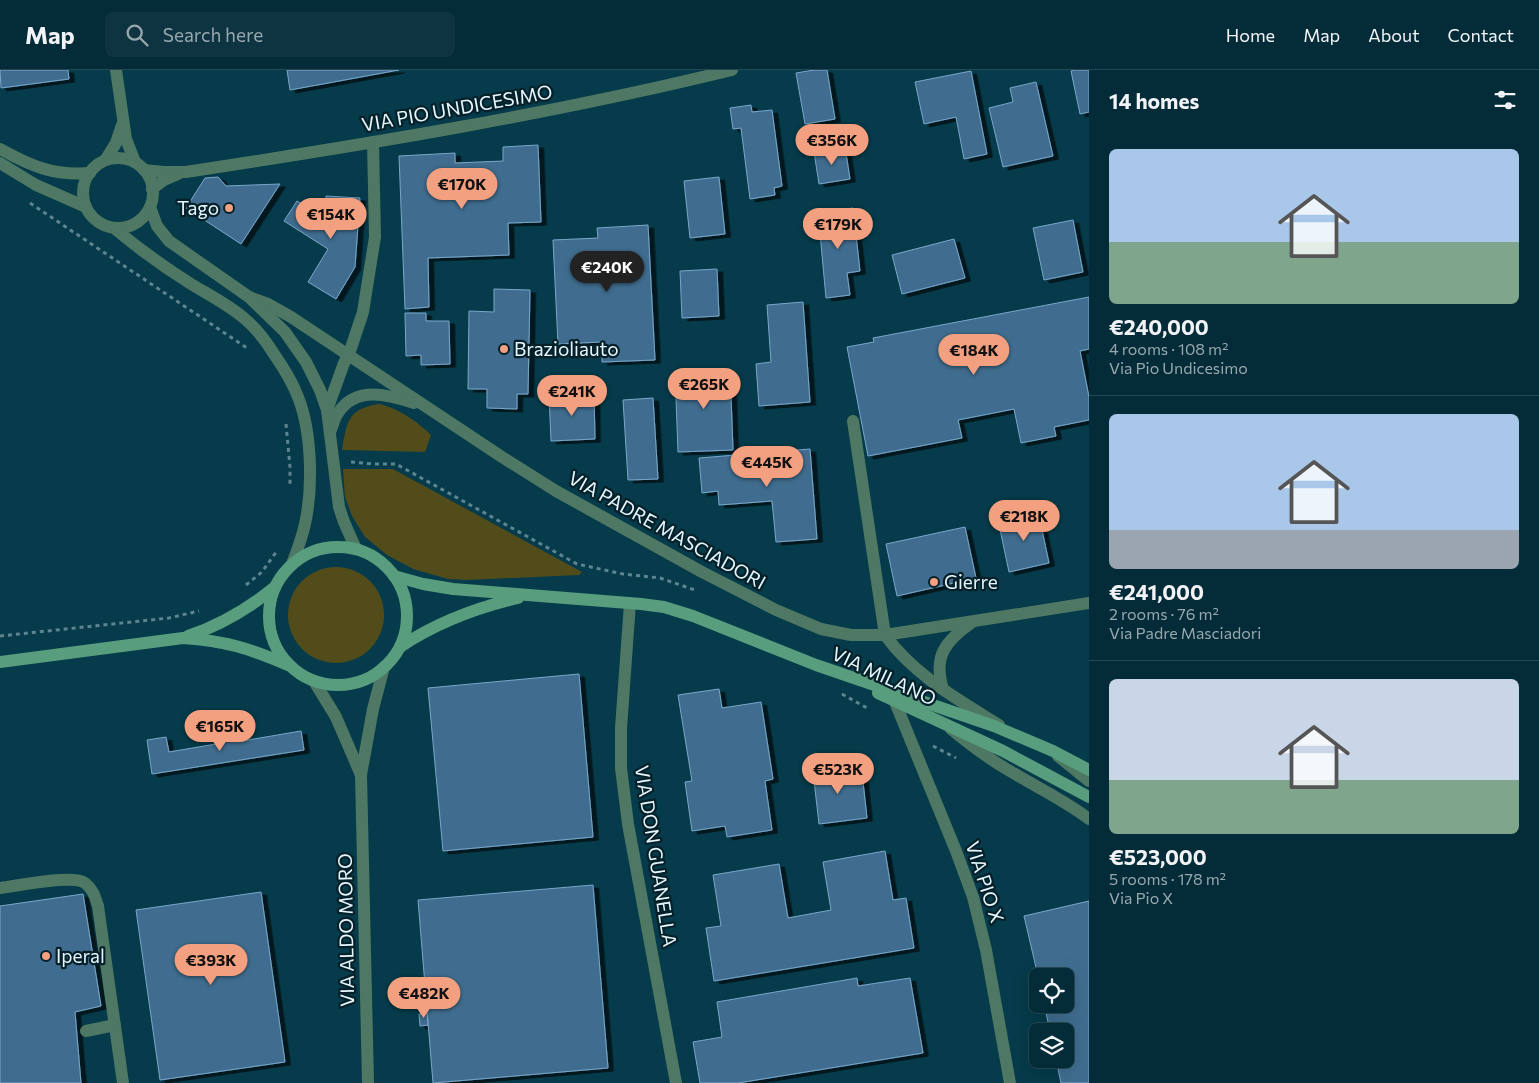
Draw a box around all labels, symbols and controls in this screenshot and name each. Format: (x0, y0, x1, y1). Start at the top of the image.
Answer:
search box (105, 12, 455, 57)
text: Map (25, 20, 75, 49)
icon: search (123, 21, 151, 49)
text: Search here (163, 23, 263, 46)
text: Home (1226, 24, 1275, 46)
text: Map (1303, 24, 1340, 46)
text: About (1368, 24, 1420, 46)
text: Contact (1448, 24, 1514, 46)
street label: VIA PIO UNDICESIMO (360, 79, 554, 136)
icon: filters (1491, 86, 1519, 114)
text: 14 homes (1109, 88, 1199, 113)
pin: €356K (797, 124, 867, 166)
text: €356K (807, 130, 857, 149)
pin: €170K (427, 168, 497, 210)
text: €170K (437, 174, 487, 193)
icon: home (1269, 181, 1359, 271)
place label: Tago (177, 196, 219, 219)
pin: €154K (296, 198, 366, 240)
marker: Tago (223, 202, 235, 214)
text: €154K (307, 204, 355, 223)
pin: €179K (803, 208, 873, 250)
text: €179K (814, 214, 862, 233)
pin: €240K (572, 250, 642, 293)
text: €240K (581, 257, 633, 276)
text: €240,000 (1109, 314, 1209, 339)
pin: €184K (939, 334, 1009, 376)
place label: Brazioliauto (514, 337, 619, 360)
text: 4 rooms · 108 m² (1109, 339, 1229, 358)
text: €184K (949, 340, 999, 359)
marker: Brazioliauto (498, 343, 510, 355)
text: Via Pio Undicesimo (1109, 358, 1248, 377)
pin: €265K (669, 368, 739, 410)
pin: €241K (537, 374, 607, 417)
text: €265K (679, 374, 729, 393)
text: €241K (548, 381, 596, 400)
pin: €445K (732, 446, 802, 488)
icon: home (1269, 447, 1359, 537)
text: €445K (741, 452, 793, 471)
street label: VIA PADRE MASCIADORI (564, 466, 770, 593)
pin: €218K (989, 500, 1059, 542)
text: €218K (1000, 506, 1048, 525)
place label: Gierre (944, 570, 998, 593)
marker: Gierre (928, 576, 940, 588)
text: €241,000 (1109, 579, 1204, 604)
text: 2 rooms · 76 m² (1109, 604, 1219, 623)
text: Via Padre Masciadori (1109, 623, 1261, 642)
street label: VIA MILANO (828, 641, 940, 710)
pin: €165K (185, 710, 255, 752)
icon: home (1269, 712, 1359, 802)
text: €165K (196, 716, 244, 735)
pin: €523K (803, 752, 873, 795)
text: €523K (813, 759, 863, 778)
street label: VIA DON GUANELLA (631, 764, 682, 948)
street label: VIA PIO X (961, 838, 1009, 926)
text: €523,000 (1109, 844, 1207, 869)
street label: VIA ALDO MORO (333, 853, 358, 1007)
text: 5 rooms · 178 m² (1109, 869, 1226, 888)
text: Via Pio X (1109, 888, 1173, 907)
place label: Iperal (56, 944, 105, 967)
pin: €393K (176, 944, 246, 986)
marker: Iperal (40, 950, 52, 962)
text: €393K (186, 950, 236, 969)
map controls (1029, 968, 1074, 1068)
button: locate (1029, 968, 1074, 1013)
pin: €482K (389, 976, 459, 1019)
text: €482K (398, 983, 450, 1002)
button: layers (1029, 1023, 1074, 1068)

